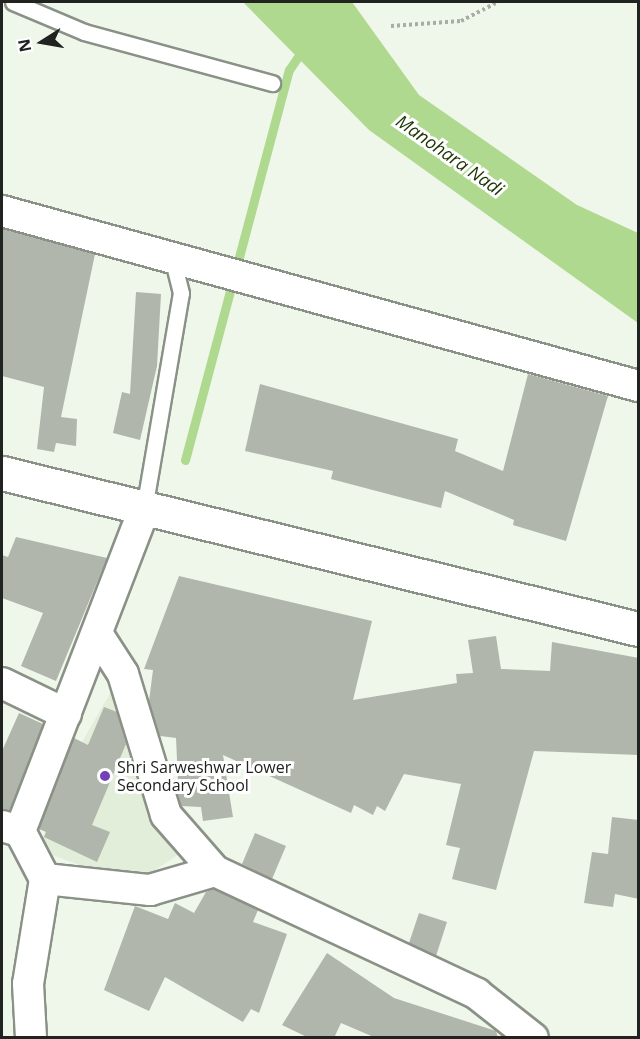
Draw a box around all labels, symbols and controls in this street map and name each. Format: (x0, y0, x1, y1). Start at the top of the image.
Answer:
north arrow (12, 12, 72, 72)
text: N (12, 37, 36, 54)
water label: Manohara Nadi (392, 110, 508, 200)
place label: Shri Sarweshwar Lower Secondary School (117, 757, 291, 795)
marker: Shri Sarweshwar Lower Secondary School (98, 769, 112, 783)

